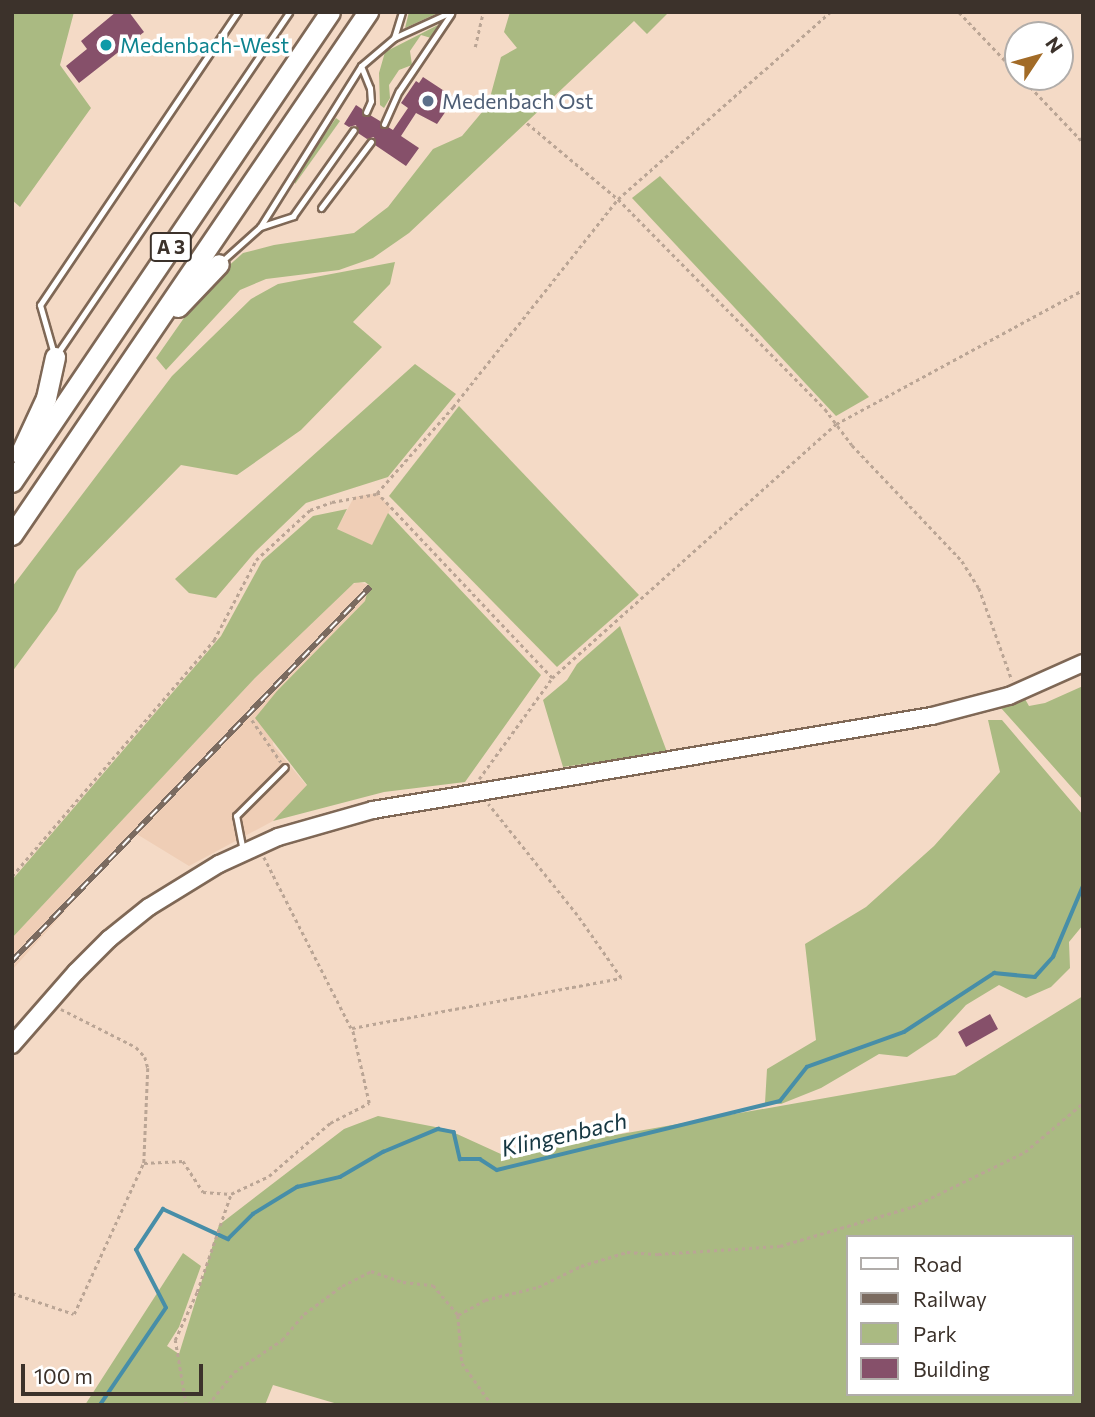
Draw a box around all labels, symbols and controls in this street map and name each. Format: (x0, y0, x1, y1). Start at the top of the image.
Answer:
north arrow (1004, 21, 1074, 91)
place label: Medenbach-West (120, 32, 289, 58)
text: N (1041, 32, 1068, 57)
marker: Medenbach-West (98, 37, 114, 53)
place label: Medenbach Ost (442, 88, 593, 114)
marker: Medenbach Ost (420, 93, 436, 109)
road number: A 3 (148, 232, 194, 262)
water label: Klingenbach (498, 1106, 630, 1162)
legend (846, 1235, 1074, 1396)
text: Road (913, 1251, 962, 1276)
text: Railway (913, 1286, 987, 1311)
text: Park (913, 1321, 957, 1346)
scale bar (24, 1350, 206, 1394)
text: Building (913, 1356, 990, 1381)
text: 100 m (34, 1363, 93, 1388)

